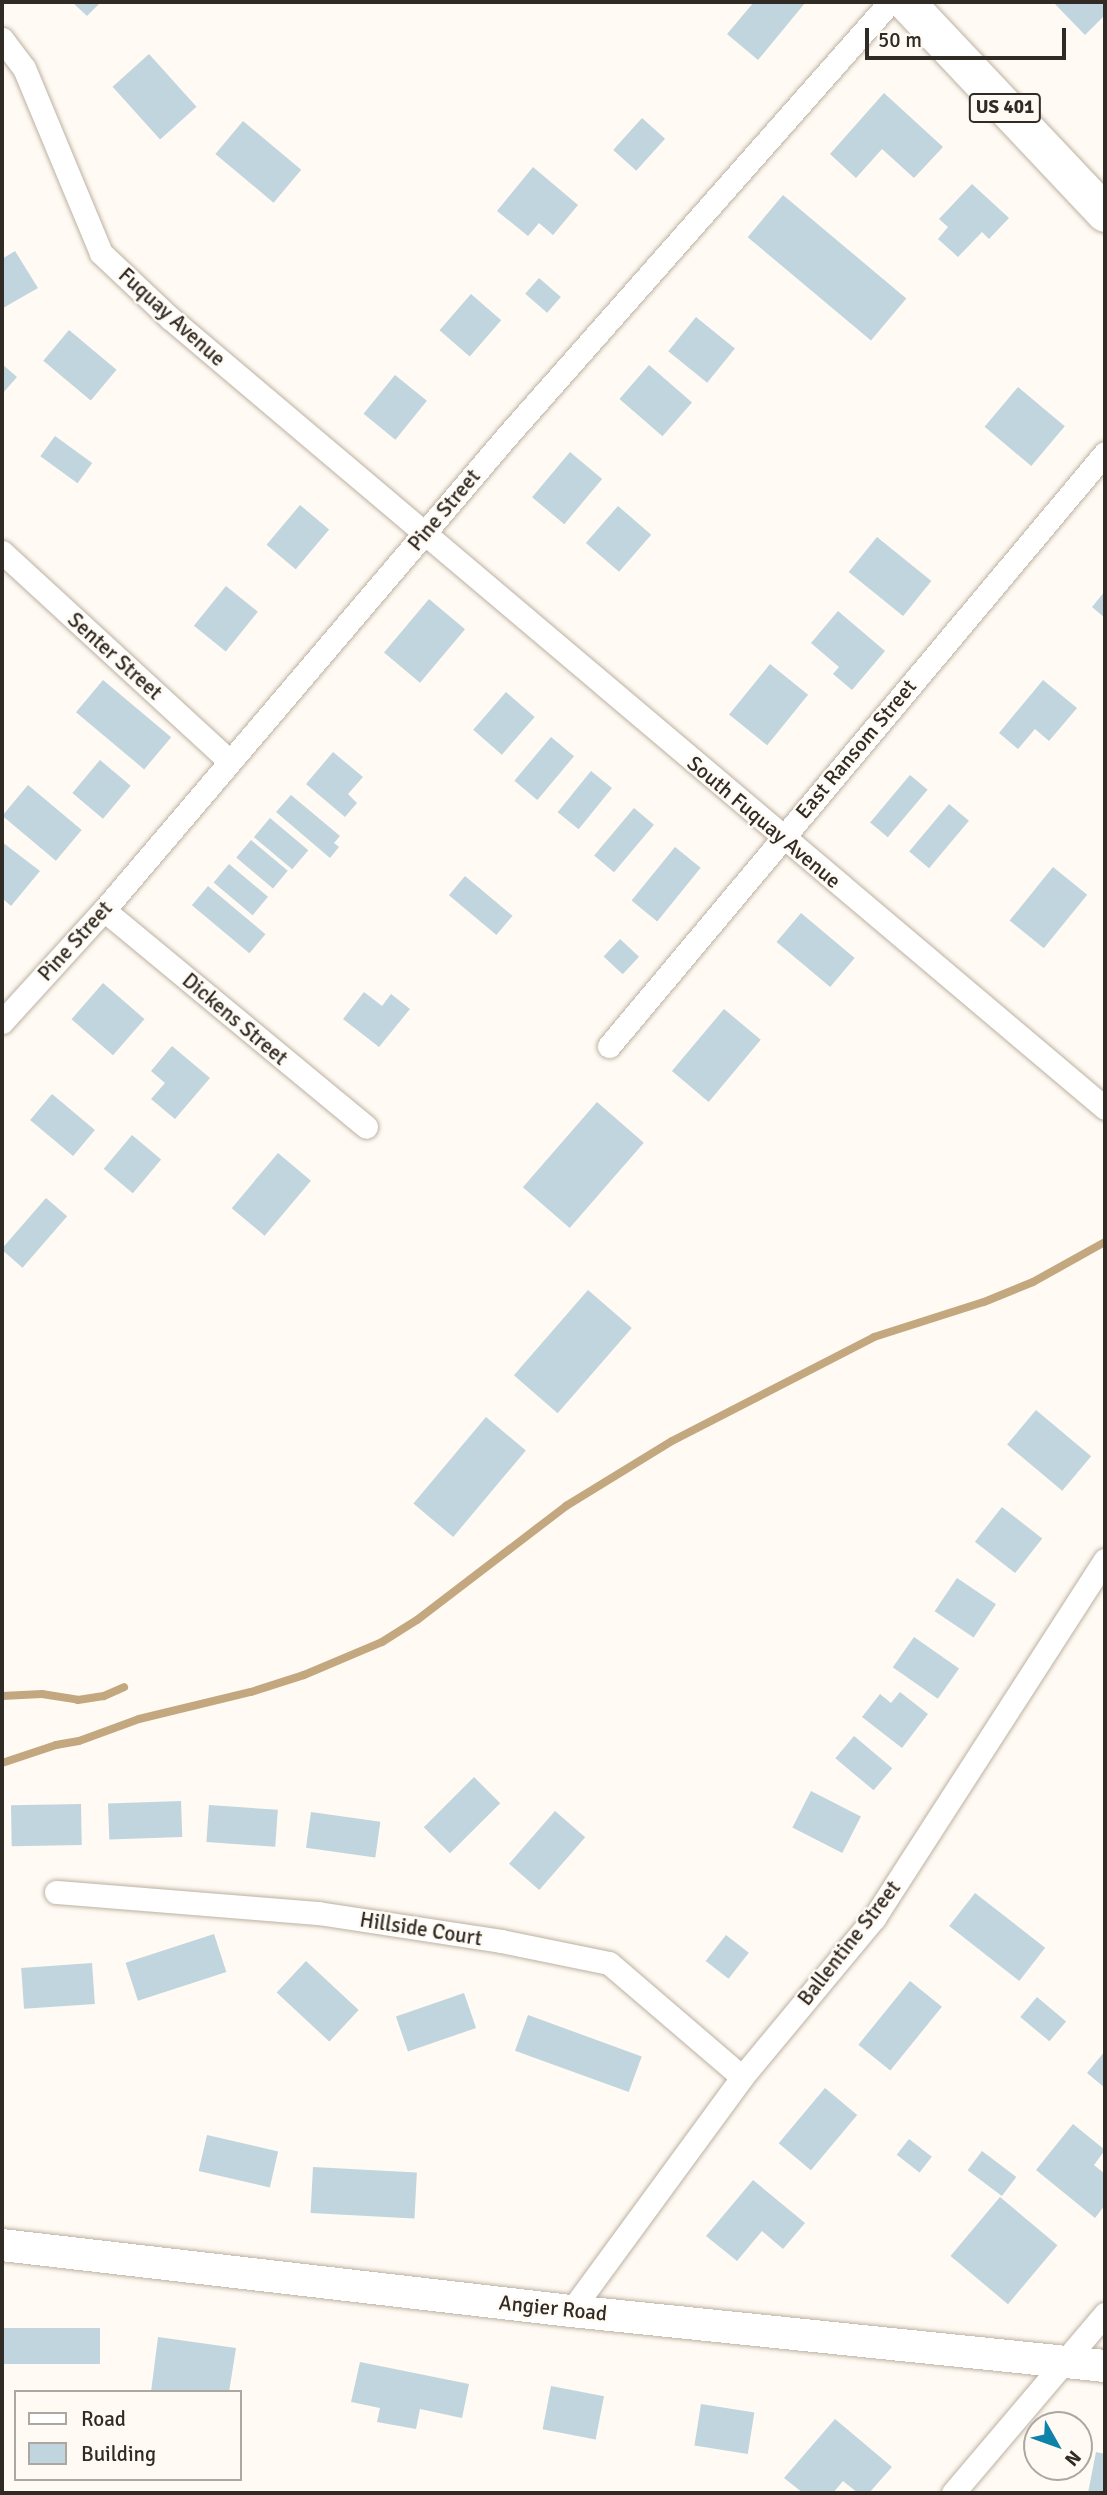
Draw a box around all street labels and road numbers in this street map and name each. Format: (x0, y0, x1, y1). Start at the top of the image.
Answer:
road number: US 401 (968, 92, 1042, 124)
street label: Fuquay Avenue (113, 262, 231, 372)
street label: Pine Street (403, 464, 485, 556)
street label: Senter Street (63, 607, 167, 705)
street label: East Ransom Street (790, 674, 922, 824)
street label: South Fuquay Avenue (682, 750, 846, 894)
street label: Pine Street (33, 896, 117, 986)
street label: Dickens Street (177, 968, 293, 1070)
street label: Ballentine Street (792, 1875, 906, 2011)
street label: Hillside Court (358, 1907, 484, 1951)
street label: Angier Road (498, 2290, 608, 2326)

